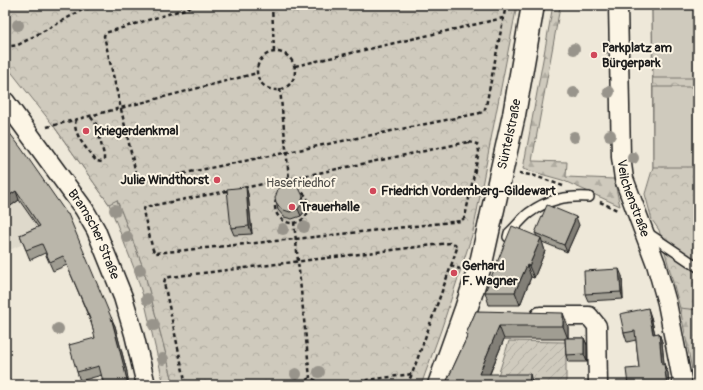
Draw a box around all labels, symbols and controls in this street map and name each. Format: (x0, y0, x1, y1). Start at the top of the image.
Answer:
place label: Parkplatz am Bürgerpark (602, 40, 673, 71)
marker: Parkplatz am Bürgerpark (589, 50, 599, 60)
street label: Süntelstraße (494, 97, 525, 171)
place label: Kriegerdenkmal (94, 123, 179, 139)
marker: Kriegerdenkmal (81, 126, 91, 136)
street label: Veilchenstraße (613, 158, 653, 240)
place label: Julie Windthorst (121, 172, 210, 188)
marker: Julie Windthorst (212, 175, 222, 185)
park label: Hasefriedhof (266, 175, 337, 191)
place label: Friedrich Vordemberg-Gildewart (381, 183, 556, 199)
street label: Bramscher Straße (64, 186, 123, 282)
marker: Friedrich Vordemberg-Gildewart (368, 186, 378, 196)
place label: Trauerhalle (299, 199, 360, 215)
marker: Trauerhalle (287, 202, 297, 212)
place label: Gerhard F. Wagner (462, 258, 518, 289)
marker: Gerhard F. Wagner (449, 268, 459, 278)

